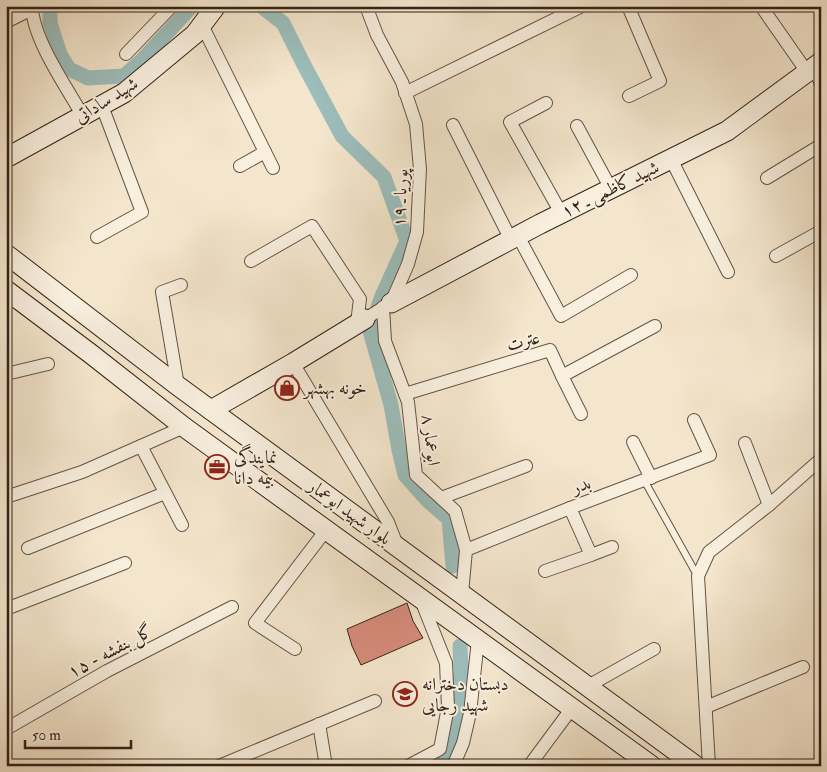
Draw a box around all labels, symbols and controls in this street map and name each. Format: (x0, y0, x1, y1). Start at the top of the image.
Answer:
street label: شهید ساداتی (70, 72, 142, 129)
street label: شهید کاظمی ـ ۱۲ (557, 156, 663, 223)
street label: پوریا ـ ۱۹ (387, 167, 415, 228)
street label: عترت (504, 326, 542, 357)
shop icon: خونه بهشهر (274, 375, 300, 401)
place label: خونه بهشهر (302, 377, 367, 400)
street label: ابوعمار ۸ (416, 413, 445, 467)
place label: نمایندگی بیمه دانا (234, 443, 277, 490)
office icon: نمایندگی بیمه دانا (204, 454, 230, 480)
street label: بدر (566, 471, 594, 500)
street label: بلوار شهید ابوعمار (302, 473, 396, 550)
street label: گل بنفشه - ۱۵ (64, 620, 157, 683)
place label: دبستان دخترانه شهید رجایی (422, 673, 509, 717)
school or university icon: دبستان دخترانه شهید رجایی (392, 681, 418, 707)
scale bar (25, 717, 131, 749)
text: 50 m (32, 726, 61, 745)

